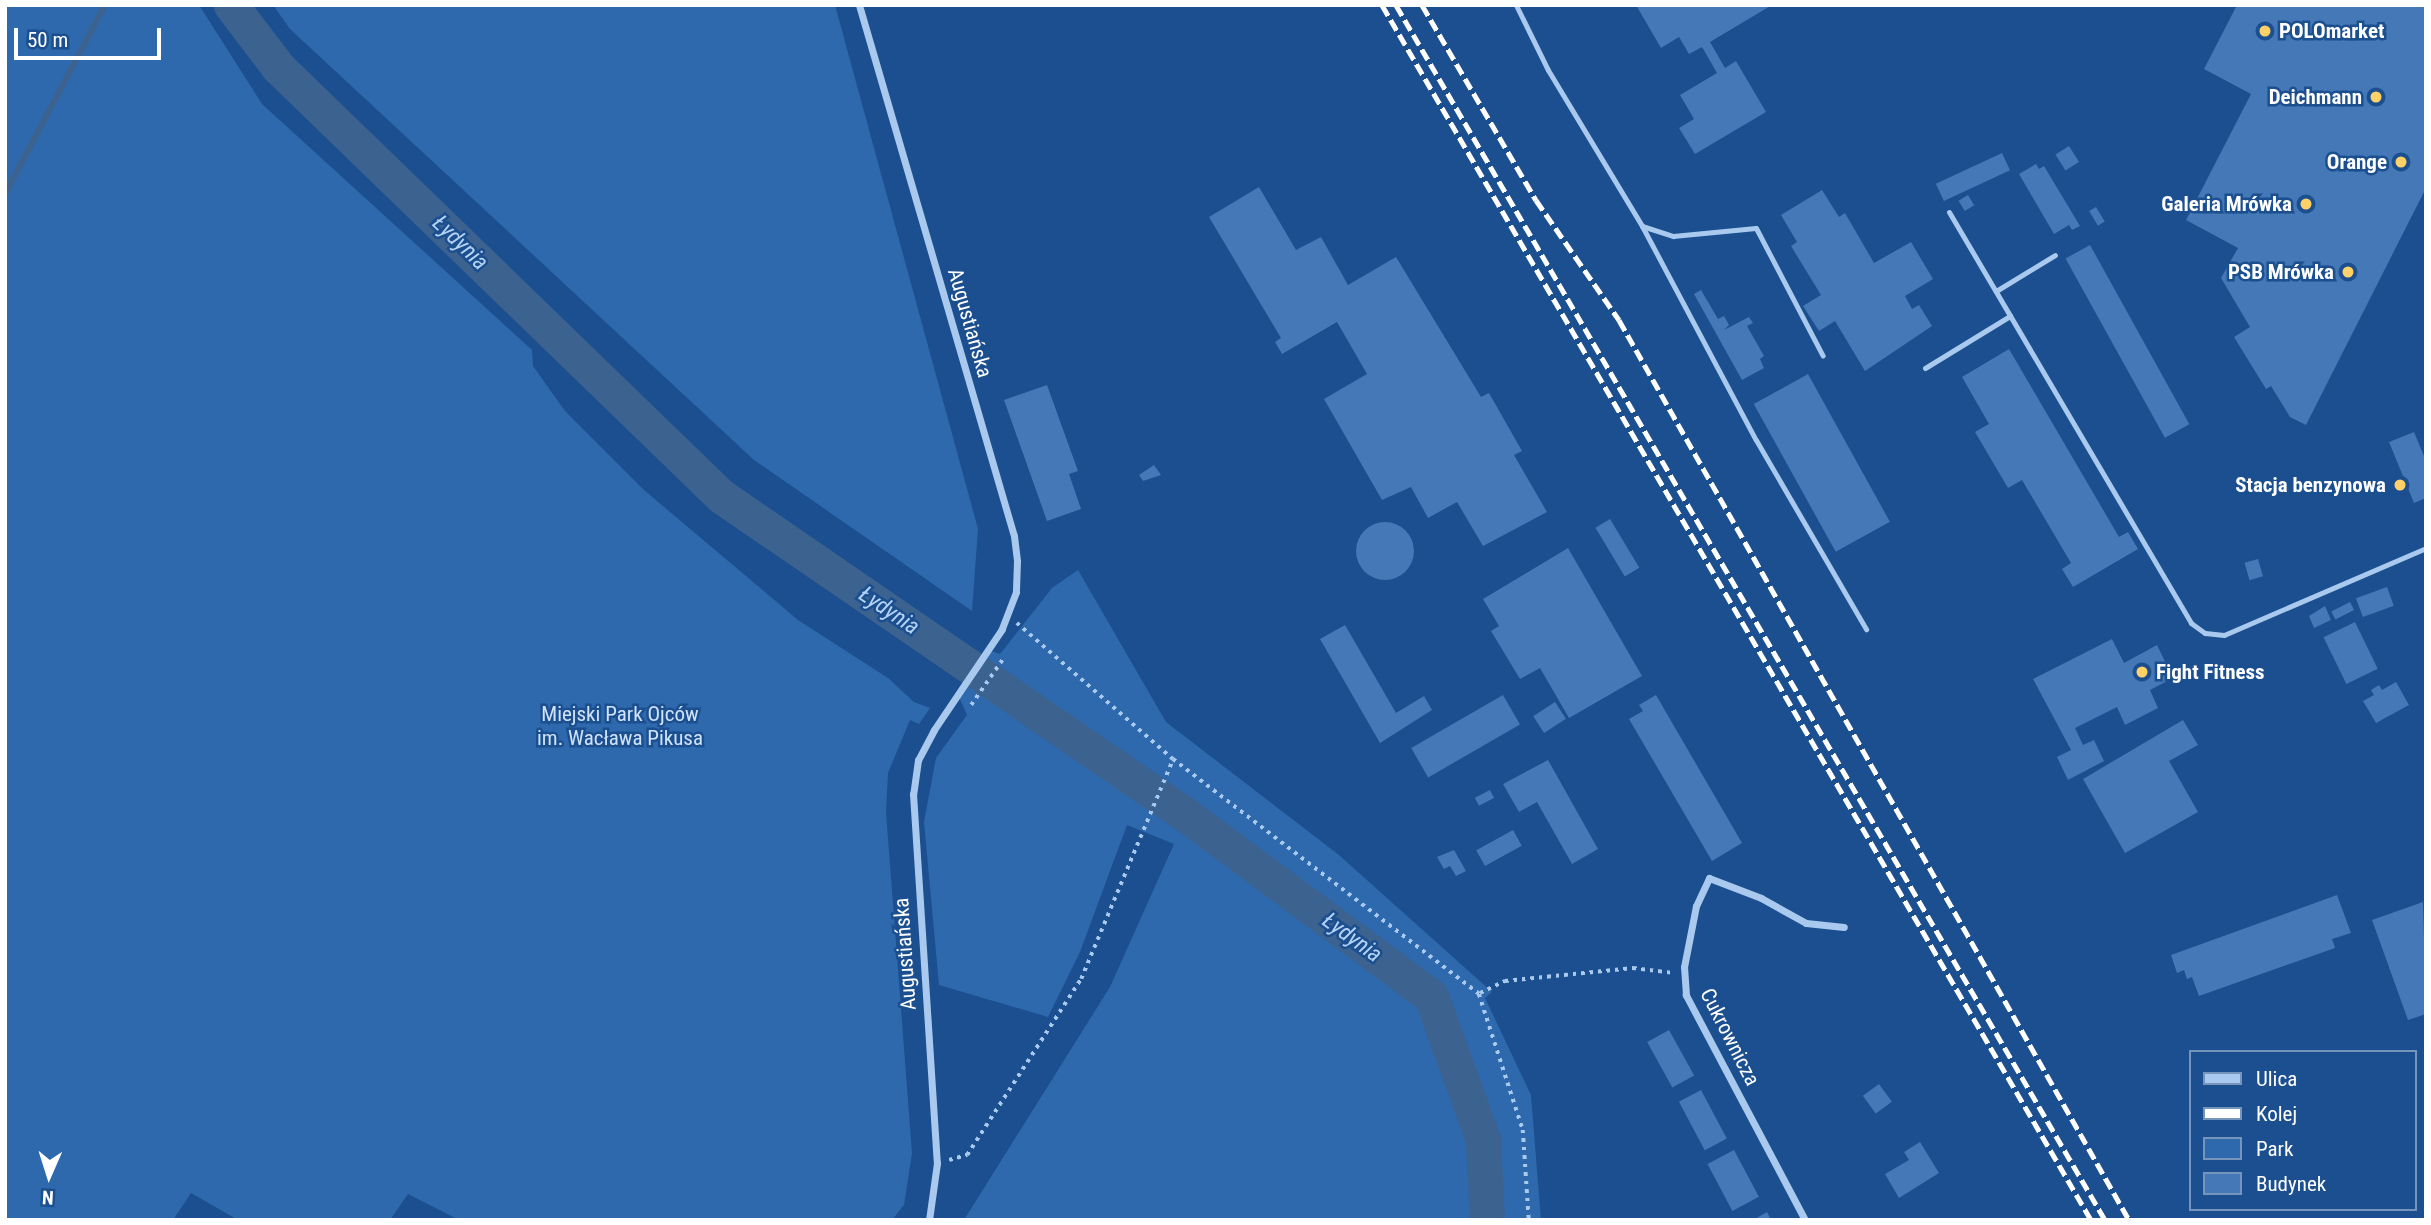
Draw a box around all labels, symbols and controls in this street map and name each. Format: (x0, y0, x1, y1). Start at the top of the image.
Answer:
scale bar (18, 14, 164, 58)
place label: POLOmarket (2279, 18, 2384, 44)
marker: POLOmarket (2257, 23, 2273, 39)
text: 50 m (27, 28, 68, 52)
place label: Deichmann (2269, 84, 2362, 110)
marker: Deichmann (2368, 89, 2384, 105)
place label: Orange (2327, 149, 2387, 175)
marker: Orange (2393, 154, 2409, 170)
place label: Galeria Mrówka (2161, 191, 2292, 217)
marker: Galeria Mrówka (2298, 196, 2314, 212)
water label: Łydynia (426, 210, 494, 276)
place label: PSB Mrówka (2228, 259, 2334, 285)
marker: PSB Mrówka (2340, 264, 2356, 280)
street label: Augustiańska (942, 265, 998, 381)
place label: Stacja benzynowa (2235, 472, 2386, 498)
marker: Stacja benzynowa (2392, 477, 2408, 493)
water label: Łydynia (854, 581, 924, 641)
place label: Fight Fitness (2156, 659, 2265, 685)
marker: Fight Fitness (2134, 664, 2150, 680)
park label: Miejski Park Ojców im. Wacława Pikusa (537, 701, 703, 751)
street label: Augustiańska (889, 897, 921, 1011)
water label: Łydynia (1317, 907, 1387, 969)
street label: Cukrownicza (1695, 984, 1765, 1090)
legend (2190, 1050, 2417, 1211)
text: Ulica (2256, 1067, 2297, 1091)
text: Kolej (2256, 1102, 2297, 1126)
text: Park (2256, 1137, 2293, 1161)
north arrow (14, 1141, 84, 1211)
text: Budynek (2256, 1172, 2326, 1196)
text: N (41, 1186, 54, 1209)

